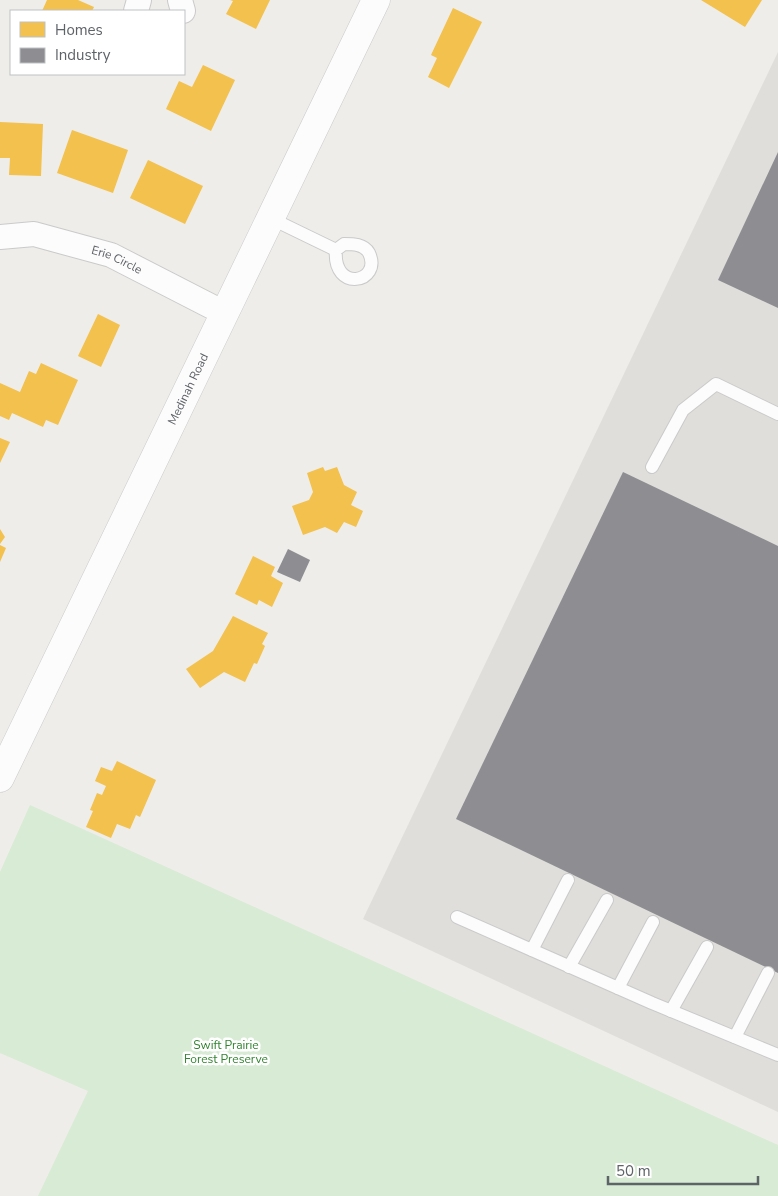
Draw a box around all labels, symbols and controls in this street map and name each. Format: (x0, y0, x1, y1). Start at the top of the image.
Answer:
legend (10, 10, 185, 75)
text: Homes (55, 20, 103, 40)
text: Industry (55, 45, 111, 65)
street label: Erie Circle (90, 242, 145, 278)
street label: Medinah Road (164, 351, 212, 427)
park label: Swift Prairie Forest Preserve (184, 1037, 268, 1067)
scale bar (608, 1154, 758, 1186)
text: 50 m (616, 1161, 651, 1181)

